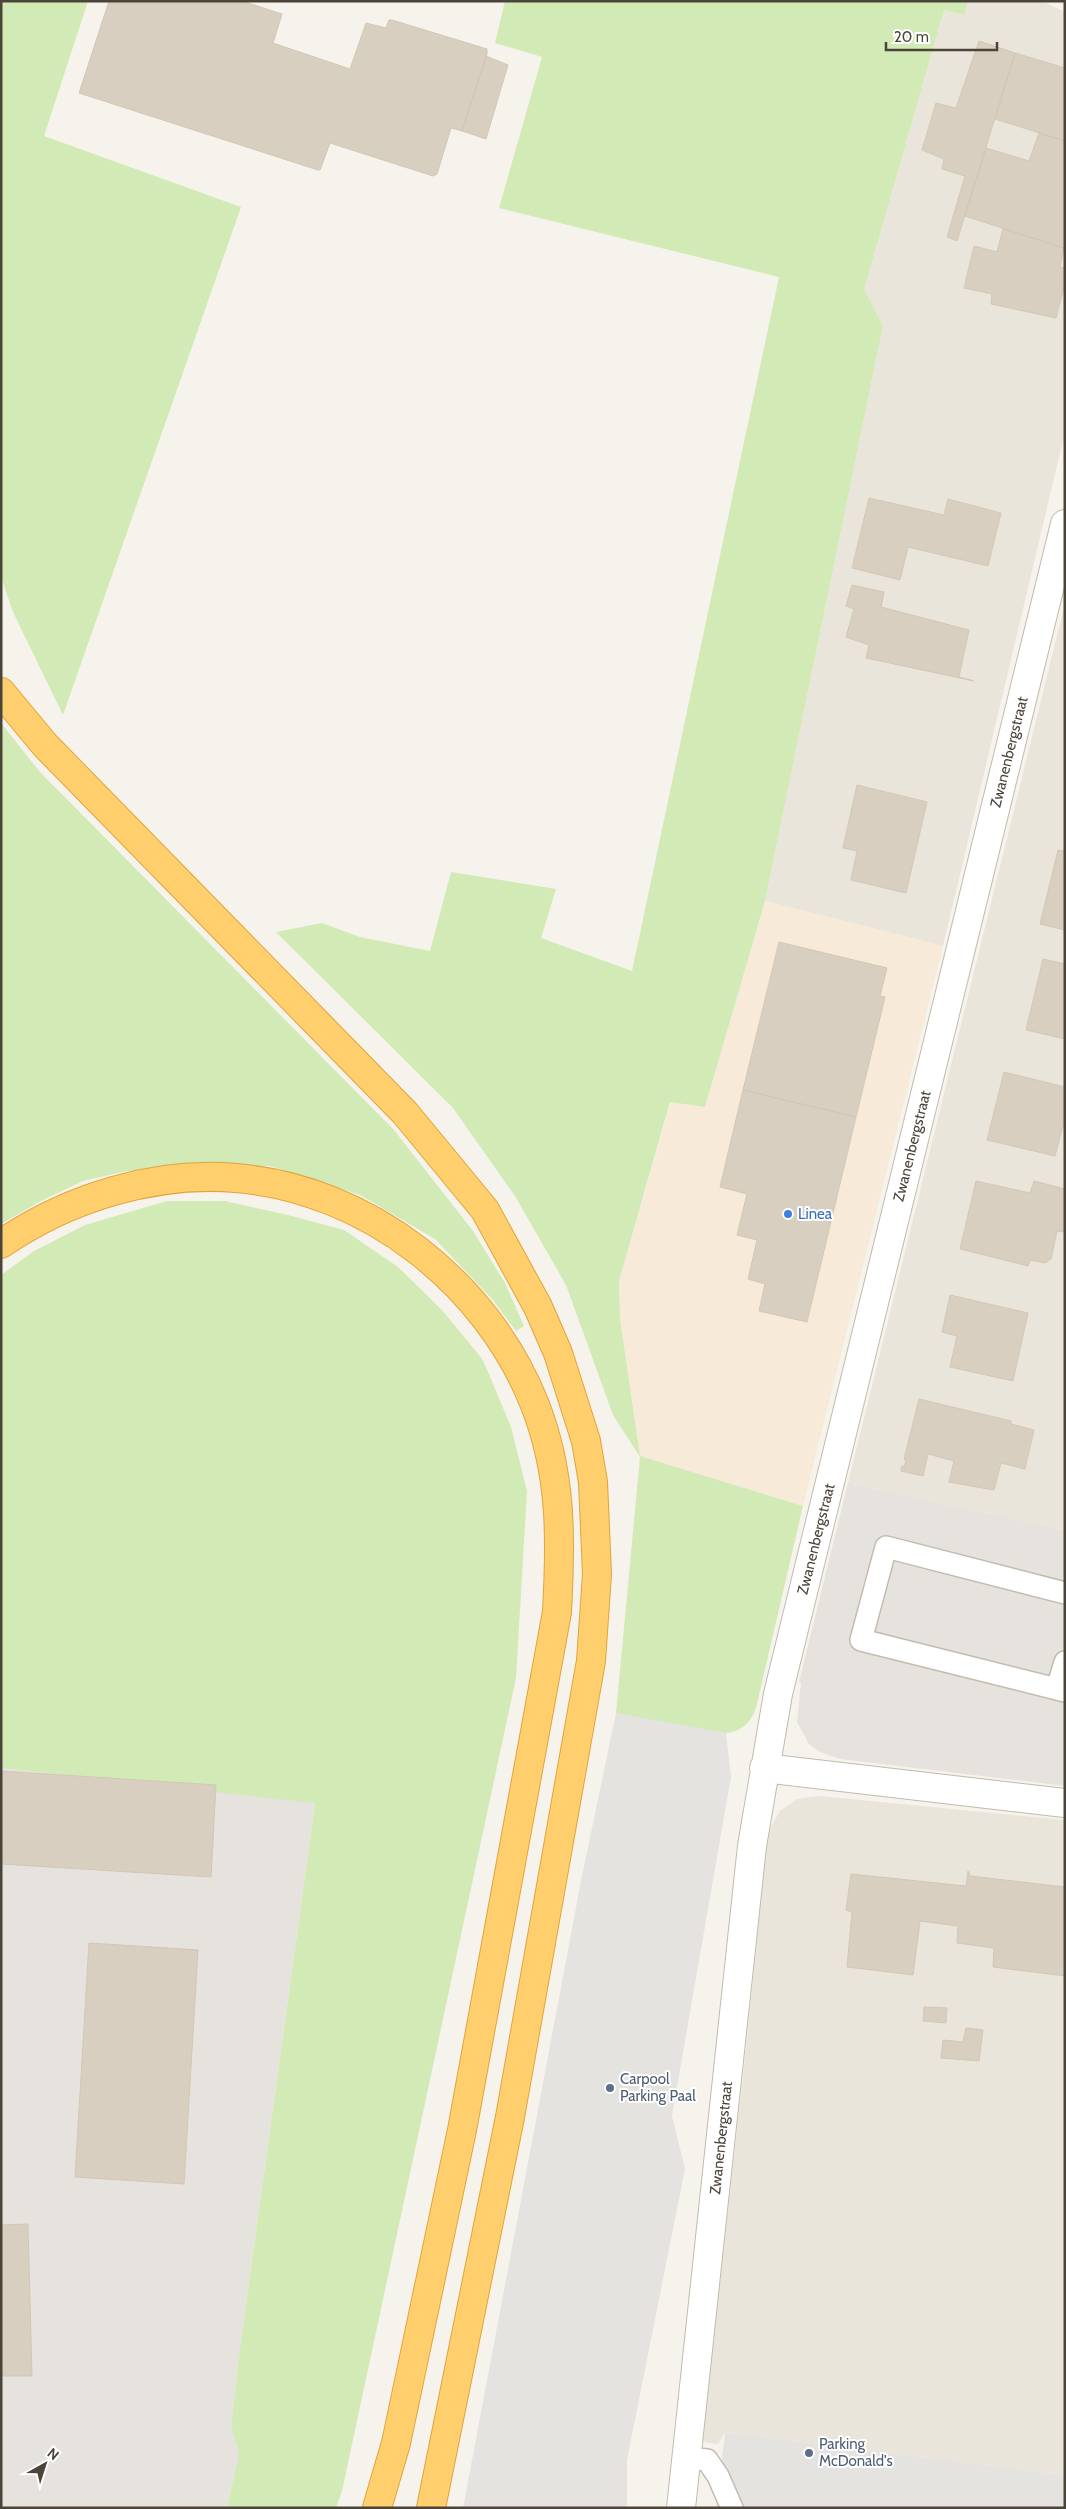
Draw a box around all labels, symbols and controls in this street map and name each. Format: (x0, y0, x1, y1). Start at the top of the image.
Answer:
scale bar (886, 20, 997, 52)
text: 20 m (894, 28, 929, 46)
street label: Zwanenbergstraat (987, 695, 1031, 809)
street label: Zwanenbergstraat (890, 1089, 934, 1203)
place label: Linea (798, 1205, 833, 1223)
marker: Linea (782, 1208, 794, 1220)
street label: Zwanenbergstraat (794, 1482, 838, 1596)
place label: Carpool Parking Paal (620, 2070, 696, 2105)
street label: Zwanenbergstraat (706, 2080, 736, 2196)
marker: Carpool Parking Paal (604, 2082, 616, 2094)
place label: Parking McDonald's (819, 2435, 893, 2470)
north arrow (20, 2439, 70, 2489)
text: N (44, 2444, 63, 2464)
marker: Parking McDonald's (803, 2447, 815, 2459)

